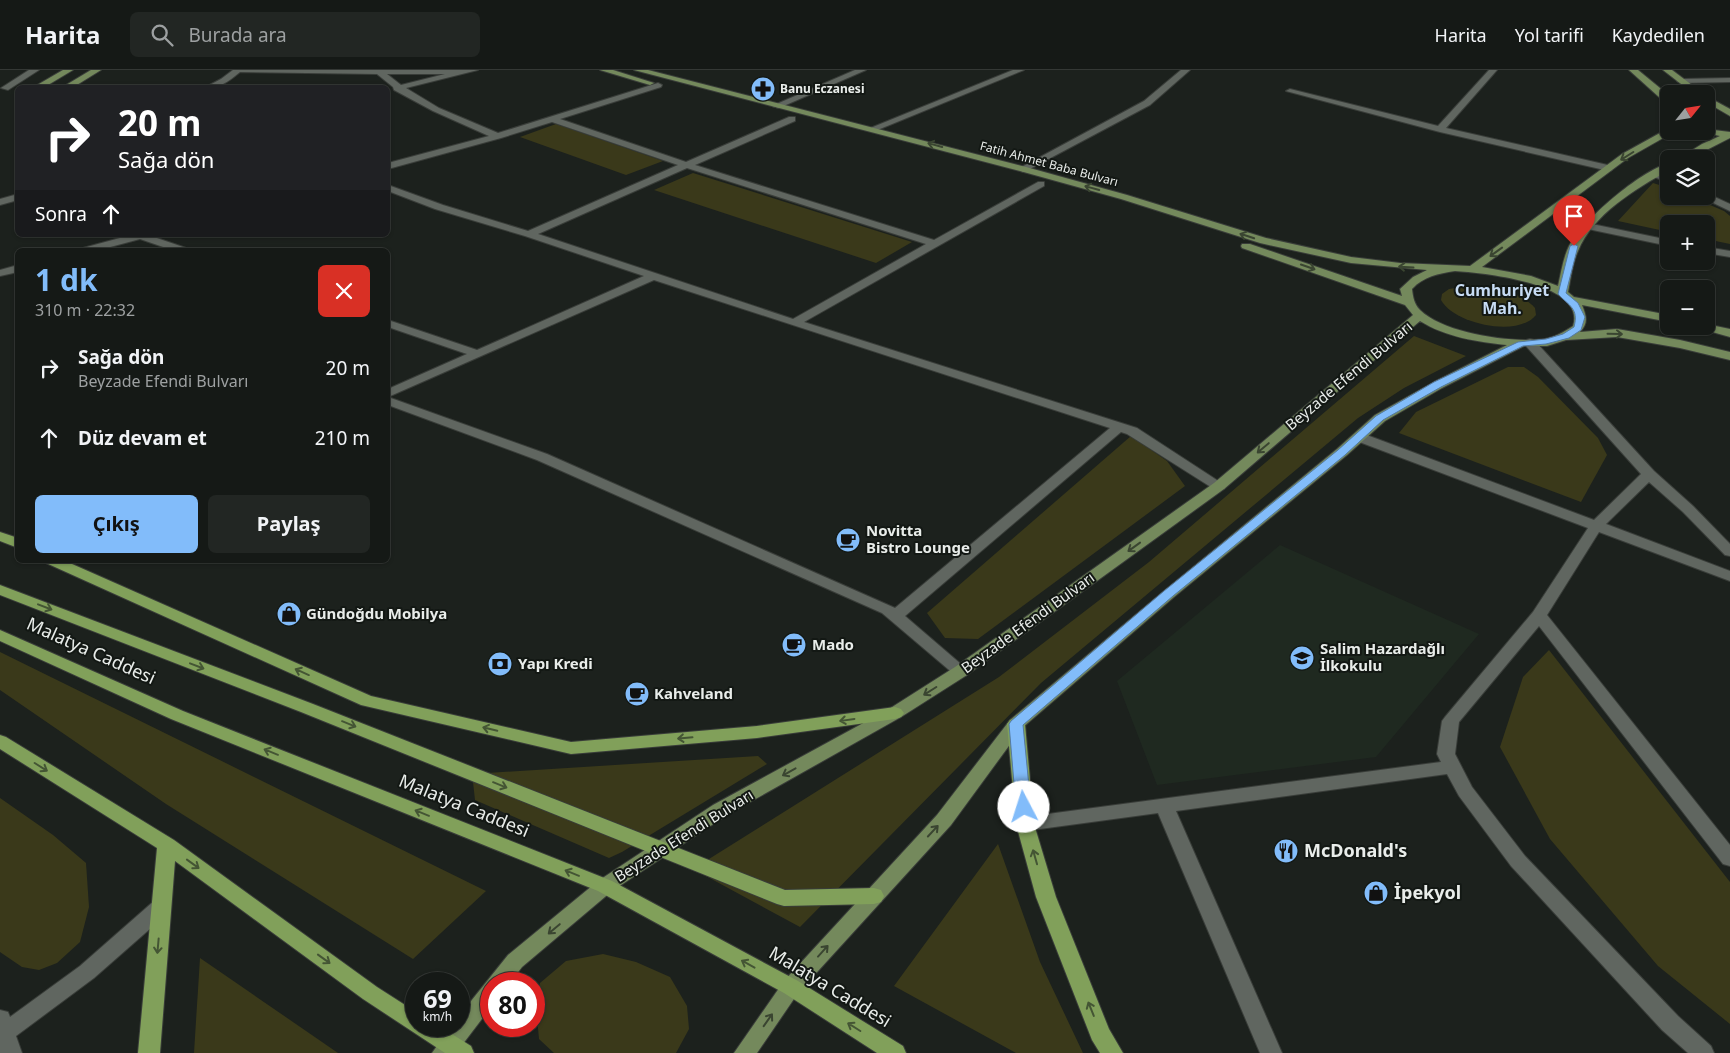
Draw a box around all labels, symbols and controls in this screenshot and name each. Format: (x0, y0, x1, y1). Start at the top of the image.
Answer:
search box (130, 12, 480, 57)
text: Harita (25, 18, 100, 51)
icon: search (148, 21, 176, 49)
text: Burada ara (188, 22, 287, 48)
text: Harita (1435, 23, 1487, 47)
text: Yol tarifi (1515, 23, 1584, 47)
text: Kaydedilen (1612, 23, 1705, 47)
pharmacy icon: Banu Eczanesi (750, 76, 776, 102)
place label: Banu Eczanesi (780, 80, 864, 97)
north arrow (1660, 85, 1715, 140)
map controls (1660, 85, 1715, 335)
text: 20 m (118, 99, 201, 146)
icon: right (35, 105, 100, 170)
street label: Fatih Ahmet Baba Bulvarı (978, 137, 1120, 190)
one-way arrow (928, 140, 944, 150)
text: Sağa dön (118, 144, 214, 174)
one-way arrow (1620, 150, 1634, 161)
button: layers (1660, 150, 1715, 205)
one-way arrow (1084, 183, 1100, 192)
pin (1553, 195, 1595, 246)
icon: ahead (97, 200, 125, 228)
text: Sonra (35, 201, 87, 227)
icon: arrive (1560, 202, 1588, 230)
button: + (1660, 215, 1715, 270)
one-way arrow (1240, 231, 1255, 240)
one-way arrow (1489, 247, 1503, 257)
text: 1 dk (35, 259, 98, 300)
one-way arrow (1399, 262, 1415, 271)
one-way arrow (1299, 263, 1315, 272)
button: close (318, 265, 370, 317)
district label: Cumhuriyet Mah. (1455, 279, 1549, 319)
button: − (1660, 280, 1715, 335)
text: 310 m · 22:32 (35, 299, 135, 321)
street label: Beyzade Efendi Bulvarı (1281, 316, 1416, 434)
one-way arrow (1606, 329, 1622, 339)
text: Sağa dön (78, 344, 164, 370)
icon: right (35, 354, 63, 382)
text: 20 m (326, 355, 370, 381)
text: Beyzade Efendi Bulvarı (78, 370, 248, 392)
icon: ahead (35, 424, 63, 452)
text: Düz devam et (78, 425, 207, 451)
text: 210 m (315, 425, 370, 451)
one-way arrow (1257, 442, 1270, 453)
button: Çıkış (35, 495, 198, 553)
button: Paylaş (208, 495, 370, 553)
place label: Novitta Bistro Lounge (866, 520, 970, 557)
cafe icon: Novitta Bistro Lounge (835, 527, 861, 553)
one-way arrow (1127, 542, 1141, 552)
street label: Beyzade Efendi Bulvarı (957, 567, 1098, 677)
shop icon: Gündoğdu Mobilya (276, 601, 302, 627)
one-way arrow (37, 603, 53, 612)
place label: Gündoğdu Mobilya (306, 603, 447, 623)
street label: Malatya Caddesi (23, 611, 160, 689)
cafe icon: Mado (781, 632, 807, 658)
place label: Mado (812, 634, 854, 654)
place label: Salim Hazardağlı İlkokulu (1320, 638, 1445, 675)
school or university icon: Salim Hazardağlı İlkokulu (1289, 645, 1315, 671)
bank icon: Yapı Kredi (487, 651, 513, 677)
place label: Yapı Kredi (518, 653, 593, 673)
one-way arrow (189, 661, 204, 671)
one-way arrow (295, 666, 310, 676)
cafe icon: Kahveland (624, 681, 650, 707)
place label: Kahveland (654, 683, 733, 703)
one-way arrow (923, 686, 937, 696)
one-way arrow (839, 715, 855, 725)
one-way arrow (341, 721, 356, 730)
one-way arrow (483, 724, 499, 733)
one-way arrow (677, 733, 693, 743)
one-way arrow (264, 747, 279, 757)
one-way arrow (34, 762, 48, 772)
one-way arrow (782, 767, 797, 777)
street label: Malatya Caddesi (396, 768, 533, 842)
position arrow (997, 780, 1049, 832)
one-way arrow (492, 781, 507, 790)
street label: Beyzade Efendi Bulvarı (610, 784, 757, 886)
one-way arrow (415, 808, 430, 817)
one-way arrow (927, 825, 939, 838)
restaurant icon: McDonald's (1273, 838, 1299, 864)
place label: McDonald's (1304, 838, 1407, 862)
one-way arrow (1029, 849, 1039, 865)
one-way arrow (185, 859, 199, 869)
one-way arrow (565, 868, 581, 877)
shop icon: İpekyol (1363, 880, 1389, 906)
place label: İpekyol (1394, 880, 1461, 904)
one-way arrow (548, 923, 561, 934)
one-way arrow (153, 938, 163, 954)
street label: Malatya Caddesi (765, 940, 896, 1032)
one-way arrow (818, 945, 829, 958)
one-way arrow (317, 954, 331, 964)
one-way arrow (740, 959, 755, 969)
speed limit sign: 80 (480, 972, 545, 1037)
text: 69 (423, 981, 452, 1015)
one-way arrow (1086, 1002, 1095, 1017)
text: km/h (423, 1008, 452, 1025)
one-way arrow (763, 1013, 773, 1027)
one-way arrow (847, 1022, 861, 1032)

